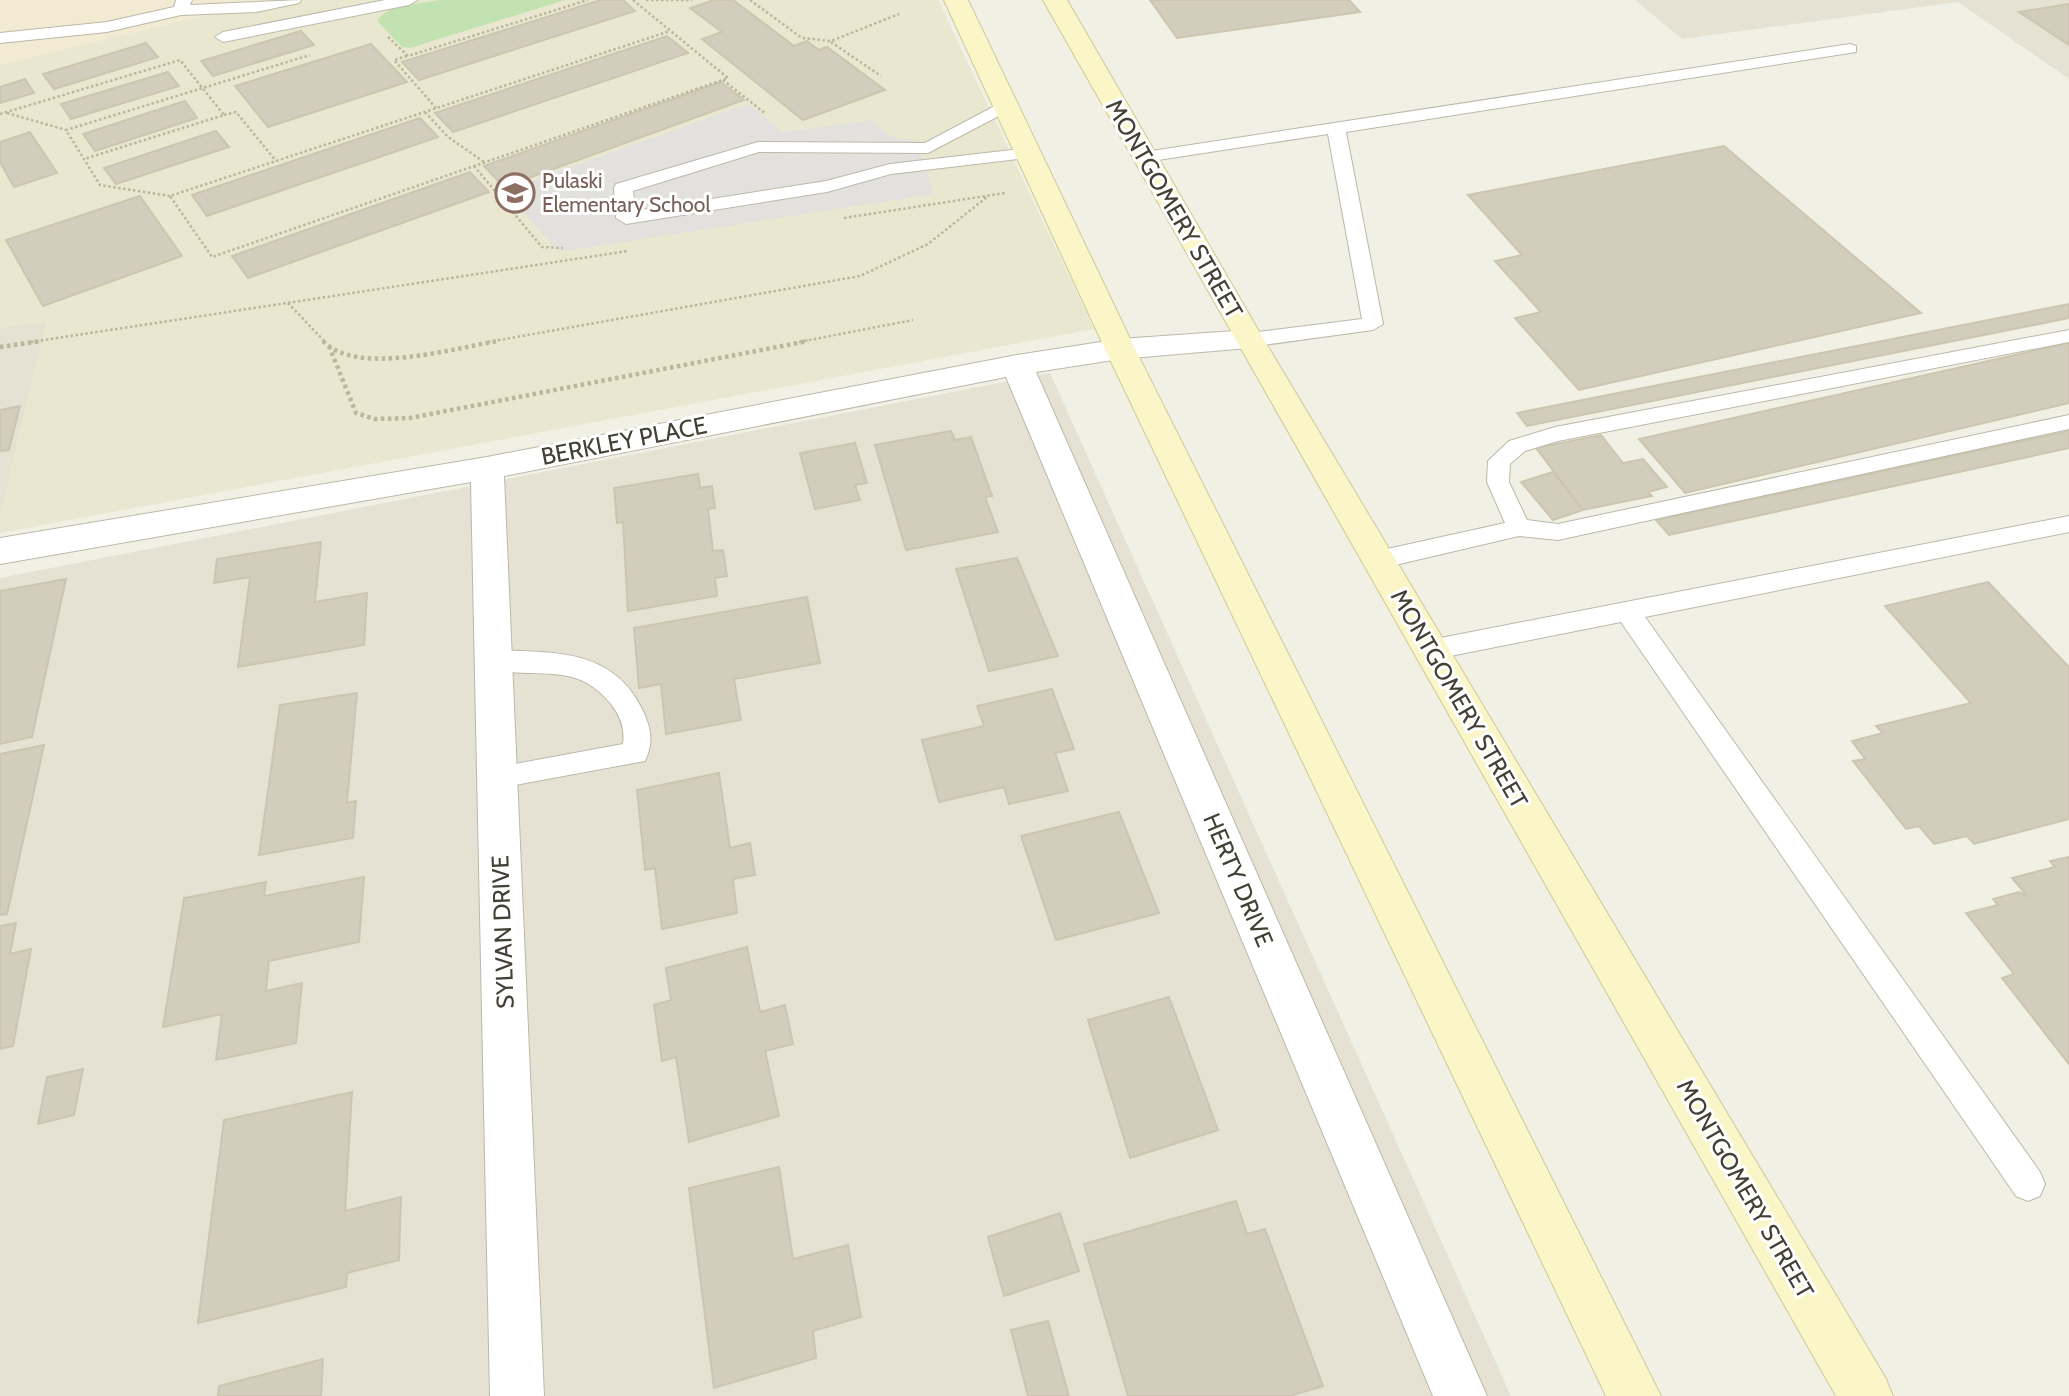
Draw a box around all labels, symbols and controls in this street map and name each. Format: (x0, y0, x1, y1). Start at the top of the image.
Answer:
street label: MONTGOMERY STREET (1100, 94, 1249, 324)
place label: Pulaski Elementary School (542, 168, 710, 217)
school or university icon: Pulaski Elementary School (494, 172, 536, 214)
street label: BERKLEY PLACE (538, 410, 709, 471)
street label: MONTGOMERY STREET (1385, 584, 1534, 814)
street label: HERTY DRIVE (1197, 809, 1280, 951)
street label: SYLVAN DRIVE (485, 855, 520, 1009)
street label: MONTGOMERY STREET (1671, 1074, 1820, 1304)

